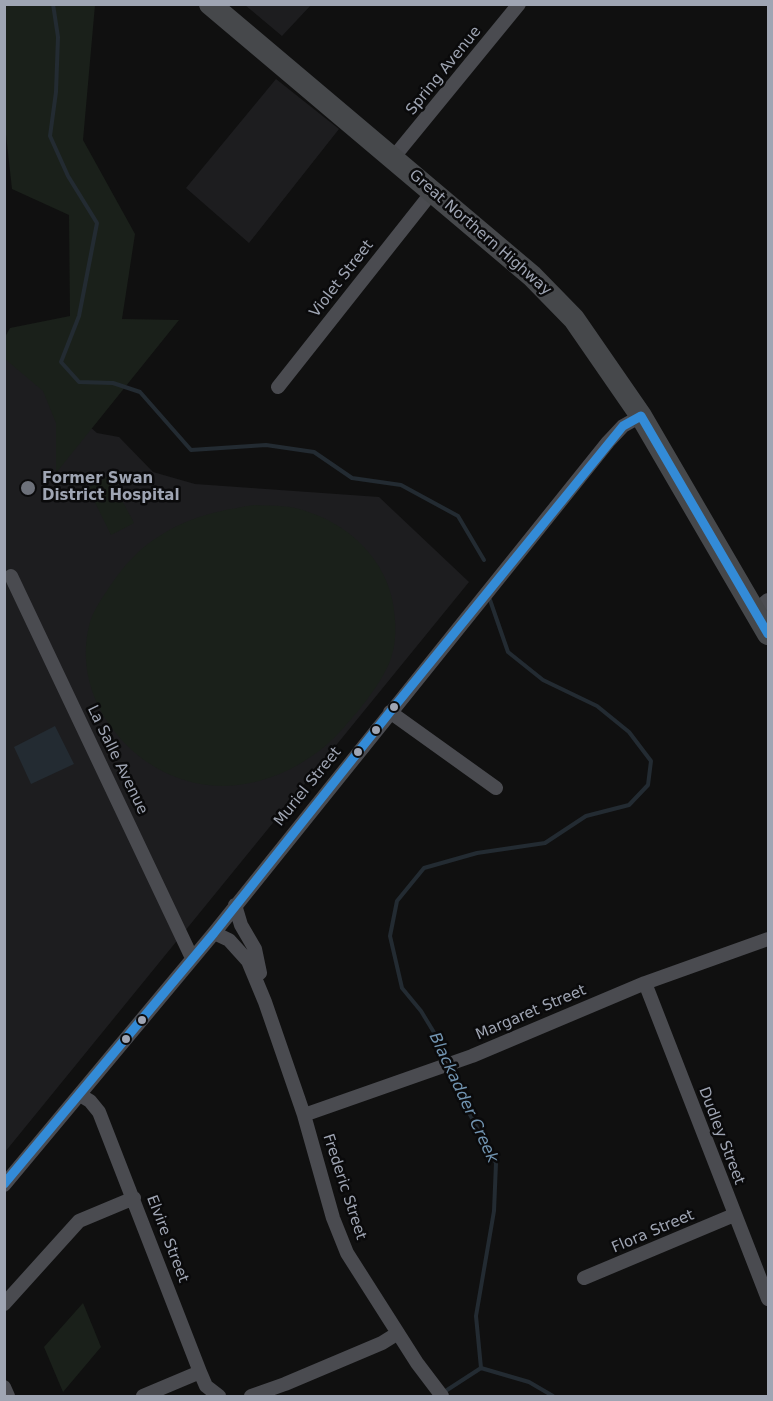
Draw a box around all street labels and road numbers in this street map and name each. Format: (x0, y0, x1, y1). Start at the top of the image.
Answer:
street label: Spring Avenue (403, 23, 485, 119)
street label: Great Northern Highway (405, 166, 555, 300)
street label: Violet Street (306, 237, 378, 321)
street label: La Salle Avenue (83, 703, 151, 817)
street label: Muriel Street (271, 744, 345, 830)
street label: Margaret Street (473, 982, 589, 1044)
street label: Dudley Street (694, 1085, 748, 1187)
street label: Frederic Street (318, 1132, 370, 1242)
street label: Elvire Street (142, 1193, 192, 1285)
street label: Flora Street (609, 1207, 697, 1257)

